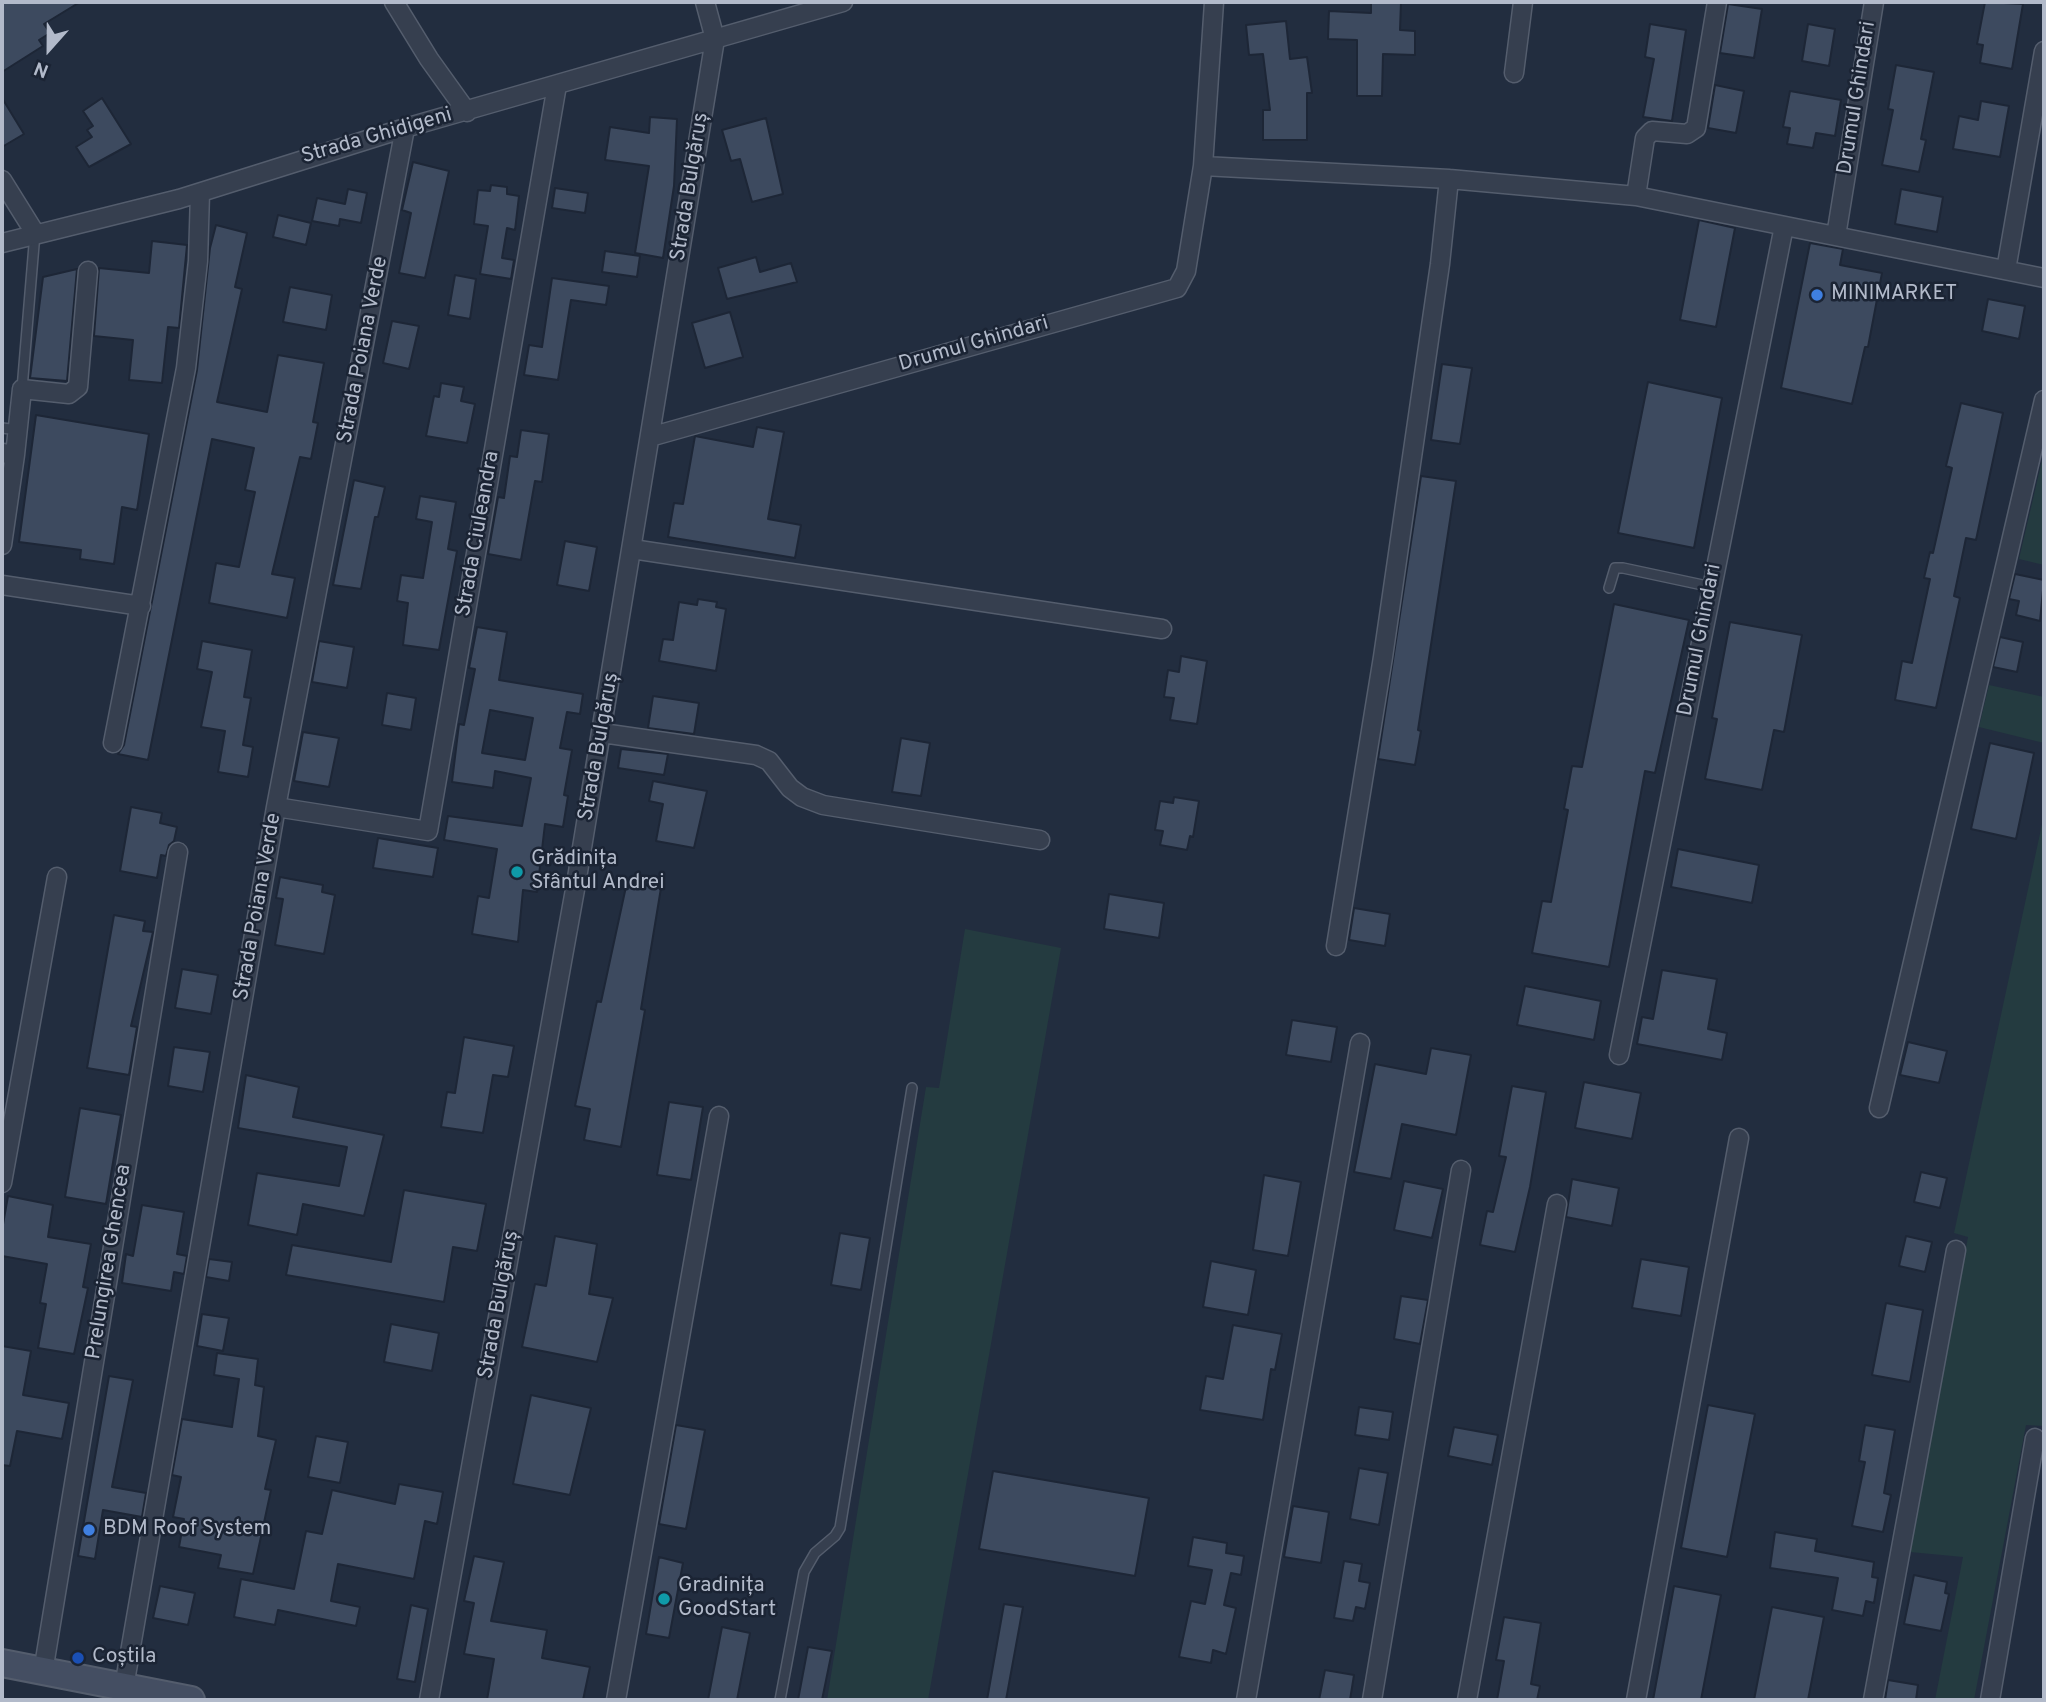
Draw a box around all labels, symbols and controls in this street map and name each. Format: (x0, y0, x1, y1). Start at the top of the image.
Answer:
north arrow (14, 14, 84, 84)
street label: Drumul Ghindari (1833, 20, 1883, 176)
text: N (31, 55, 52, 82)
street label: Strada Ghidigeni (299, 103, 455, 171)
street label: Strada Bulgăruș (667, 111, 715, 263)
street label: Strada Poiana Verde (334, 254, 394, 446)
place label: MINIMARKET (1831, 282, 1957, 308)
marker: MINIMARKET (1809, 287, 1825, 303)
street label: Drumul Ghindari (896, 312, 1052, 378)
street label: Strada Ciuleandra (452, 449, 506, 619)
street label: Drumul Ghindari (1674, 562, 1728, 718)
street label: Strada Bulgăruș (575, 671, 625, 823)
street label: Strada Poiana Verde (230, 811, 288, 1003)
place label: Grădinița Sfântul Andrei (531, 847, 664, 897)
marker: Grădinița Sfântul Andrei (509, 864, 525, 880)
street label: Prelungirea Ghencea (82, 1163, 138, 1361)
street label: Strada Bulgăruș (475, 1229, 525, 1381)
place label: BDM Roof System (103, 1517, 271, 1543)
marker: BDM Roof System (81, 1522, 97, 1538)
place label: Gradinița GoodStart (678, 1574, 776, 1624)
marker: Gradinița GoodStart (656, 1591, 672, 1607)
place label: Coștila (92, 1645, 156, 1671)
marker: Coștila (70, 1650, 86, 1666)

